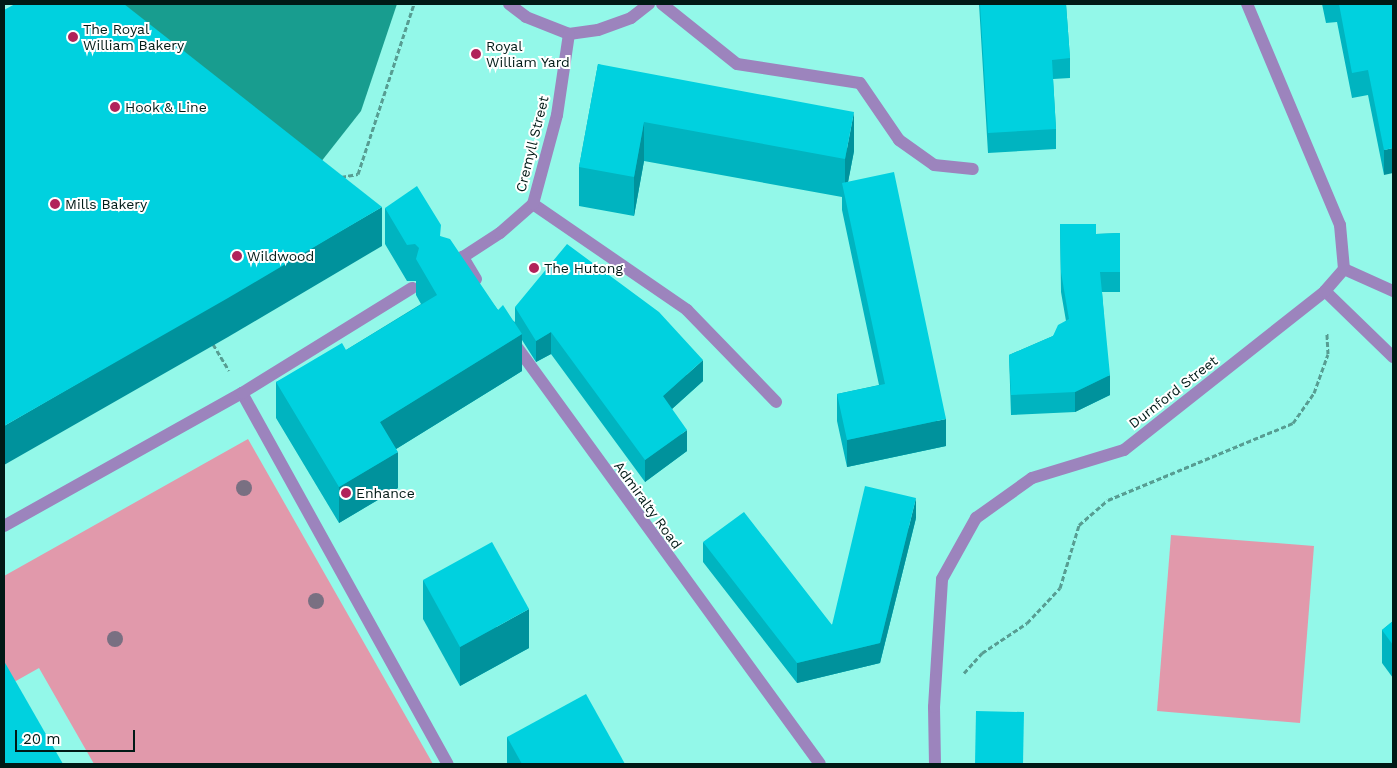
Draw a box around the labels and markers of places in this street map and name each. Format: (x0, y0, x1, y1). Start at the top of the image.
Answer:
place label: The Royal William Bakery (83, 21, 184, 54)
marker: The Royal William Bakery (67, 31, 79, 43)
place label: Royal William Yard (486, 38, 570, 70)
marker: Royal William Yard (470, 48, 482, 60)
place label: Hook & Line (125, 99, 207, 115)
marker: Hook & Line (109, 101, 121, 113)
place label: Mills Bakery (65, 196, 147, 212)
marker: Mills Bakery (49, 198, 61, 210)
place label: Wildwood (247, 248, 314, 264)
marker: Wildwood (231, 250, 243, 262)
place label: The Hutong (544, 260, 623, 276)
marker: The Hutong (528, 262, 540, 274)
place label: Enhance (356, 485, 415, 501)
marker: Enhance (340, 487, 352, 499)

